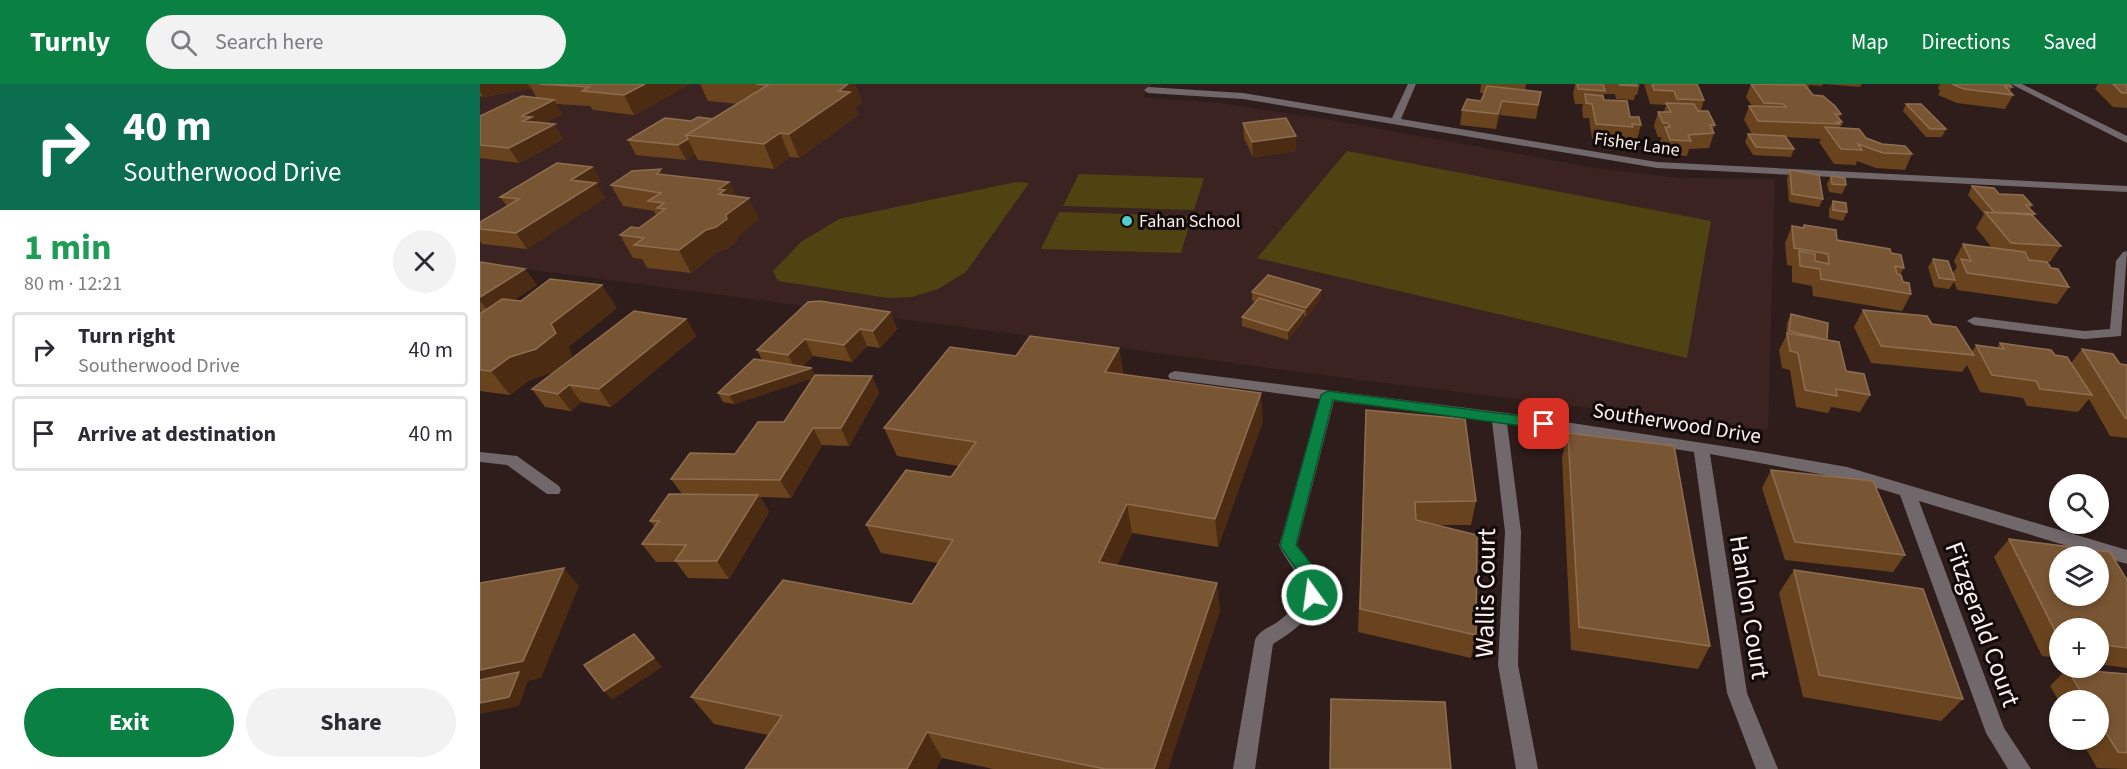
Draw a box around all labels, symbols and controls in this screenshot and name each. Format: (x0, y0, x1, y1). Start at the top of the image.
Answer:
search box (146, 15, 566, 69)
text: Turnly (30, 22, 110, 62)
icon: search (167, 26, 200, 59)
text: Search here (215, 26, 324, 58)
text: Map (1851, 27, 1889, 57)
text: Directions (1922, 27, 2010, 57)
text: Saved (2043, 27, 2097, 57)
text: 40 m (123, 97, 212, 157)
icon: right (24, 108, 102, 186)
street label: Fisher Lane (1593, 126, 1681, 163)
text: Southerwood Drive (123, 153, 341, 192)
place label: Fahan School (1139, 209, 1240, 234)
marker: Fahan School (1120, 214, 1134, 228)
text: 1 min (24, 222, 112, 273)
button: close (393, 230, 456, 293)
text: 80 m · 12:21 (24, 270, 122, 298)
text: Turn right (78, 320, 175, 352)
icon: right (27, 333, 60, 366)
text: 40 m (408, 334, 453, 366)
text: Southerwood Drive (78, 352, 240, 380)
street label: Southerwood Drive (1591, 395, 1763, 451)
pin (1518, 398, 1569, 449)
icon: arrive (1527, 407, 1560, 440)
icon: arrive (27, 417, 60, 450)
text: Arrive at destination (78, 418, 276, 450)
text: 40 m (408, 418, 453, 450)
map controls (2049, 474, 2109, 750)
button: search (2049, 474, 2109, 534)
street label: Wallis Court (1466, 528, 1505, 658)
street label: Hanlon Court (1720, 532, 1779, 682)
street label: Fitzgerald Court (1936, 536, 2030, 712)
button: layers (2049, 546, 2109, 606)
position arrow (1280, 563, 1344, 627)
button: + (2049, 618, 2109, 678)
button: Exit (24, 688, 234, 757)
button: Share (246, 688, 456, 757)
button: − (2049, 690, 2109, 750)

